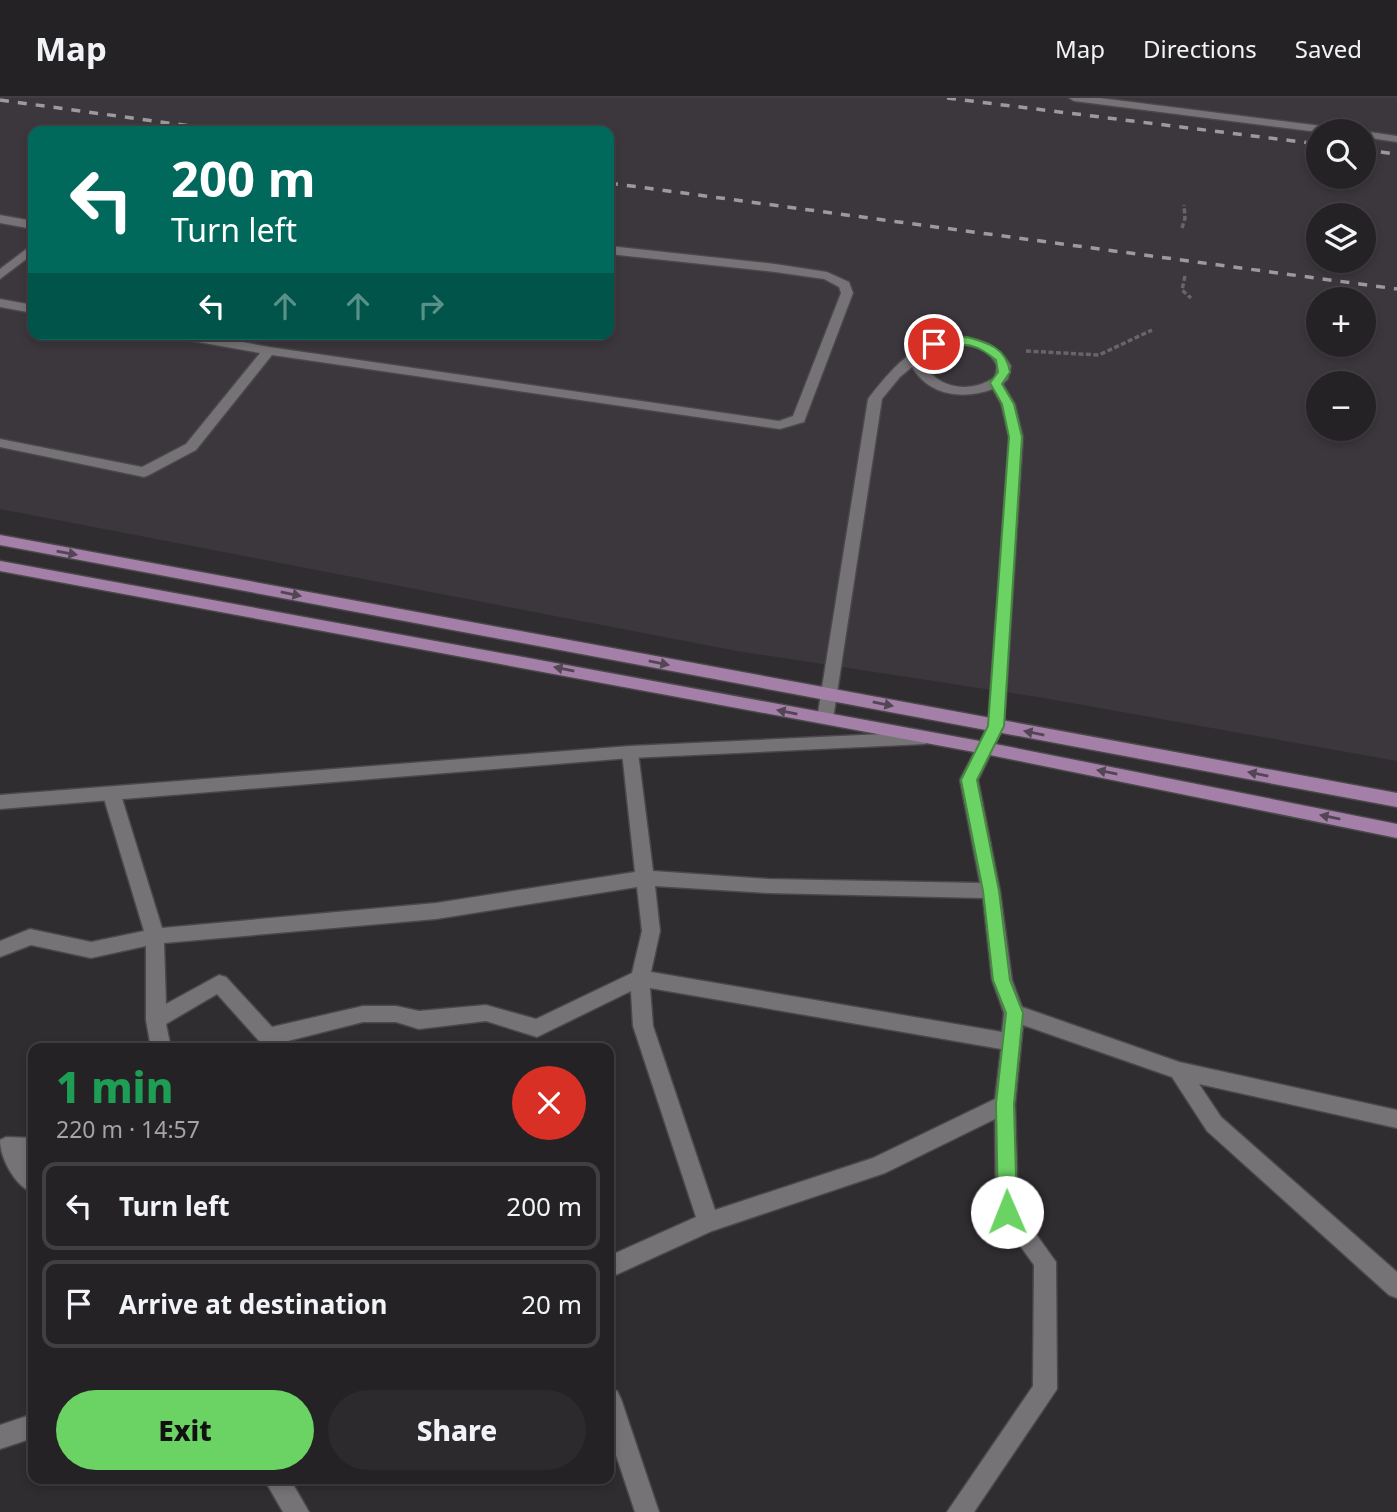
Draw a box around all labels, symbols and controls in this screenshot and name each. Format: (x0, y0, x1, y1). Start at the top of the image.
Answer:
text: Map (35, 26, 107, 71)
text: Map (1055, 32, 1105, 65)
text: Directions (1143, 32, 1257, 65)
text: Saved (1295, 32, 1362, 65)
map controls (1306, 119, 1376, 441)
button: search (1306, 119, 1376, 189)
text: 200 m (171, 145, 316, 211)
icon: left (56, 154, 147, 245)
button: layers (1306, 203, 1376, 273)
text: Turn left (171, 208, 297, 251)
icon: left (193, 287, 231, 325)
icon: ahead (266, 287, 304, 325)
icon: ahead (339, 287, 377, 325)
icon: right (412, 287, 450, 325)
button: + (1306, 287, 1376, 357)
pin (904, 314, 964, 374)
icon: arrive (915, 325, 953, 363)
button: − (1306, 371, 1376, 441)
one-way arrow (56, 548, 78, 559)
one-way arrow (280, 589, 302, 600)
one-way arrow (648, 657, 670, 668)
one-way arrow (553, 664, 575, 675)
one-way arrow (872, 699, 894, 710)
one-way arrow (776, 706, 798, 717)
one-way arrow (1023, 727, 1045, 738)
one-way arrow (1096, 767, 1118, 778)
one-way arrow (1247, 769, 1269, 780)
one-way arrow (1319, 811, 1341, 822)
text: 1 min (56, 1058, 173, 1115)
button: close (512, 1066, 586, 1140)
text: 220 m · 14:57 (56, 1113, 200, 1145)
position arrow (970, 1175, 1044, 1249)
icon: left (60, 1187, 98, 1225)
text: Turn left (119, 1188, 230, 1224)
text: 200 m (506, 1188, 582, 1224)
icon: arrive (60, 1285, 98, 1323)
text: Arrive at destination (119, 1286, 388, 1322)
text: 20 m (521, 1286, 582, 1322)
button: Exit (56, 1390, 314, 1470)
button: Share (328, 1390, 586, 1470)

